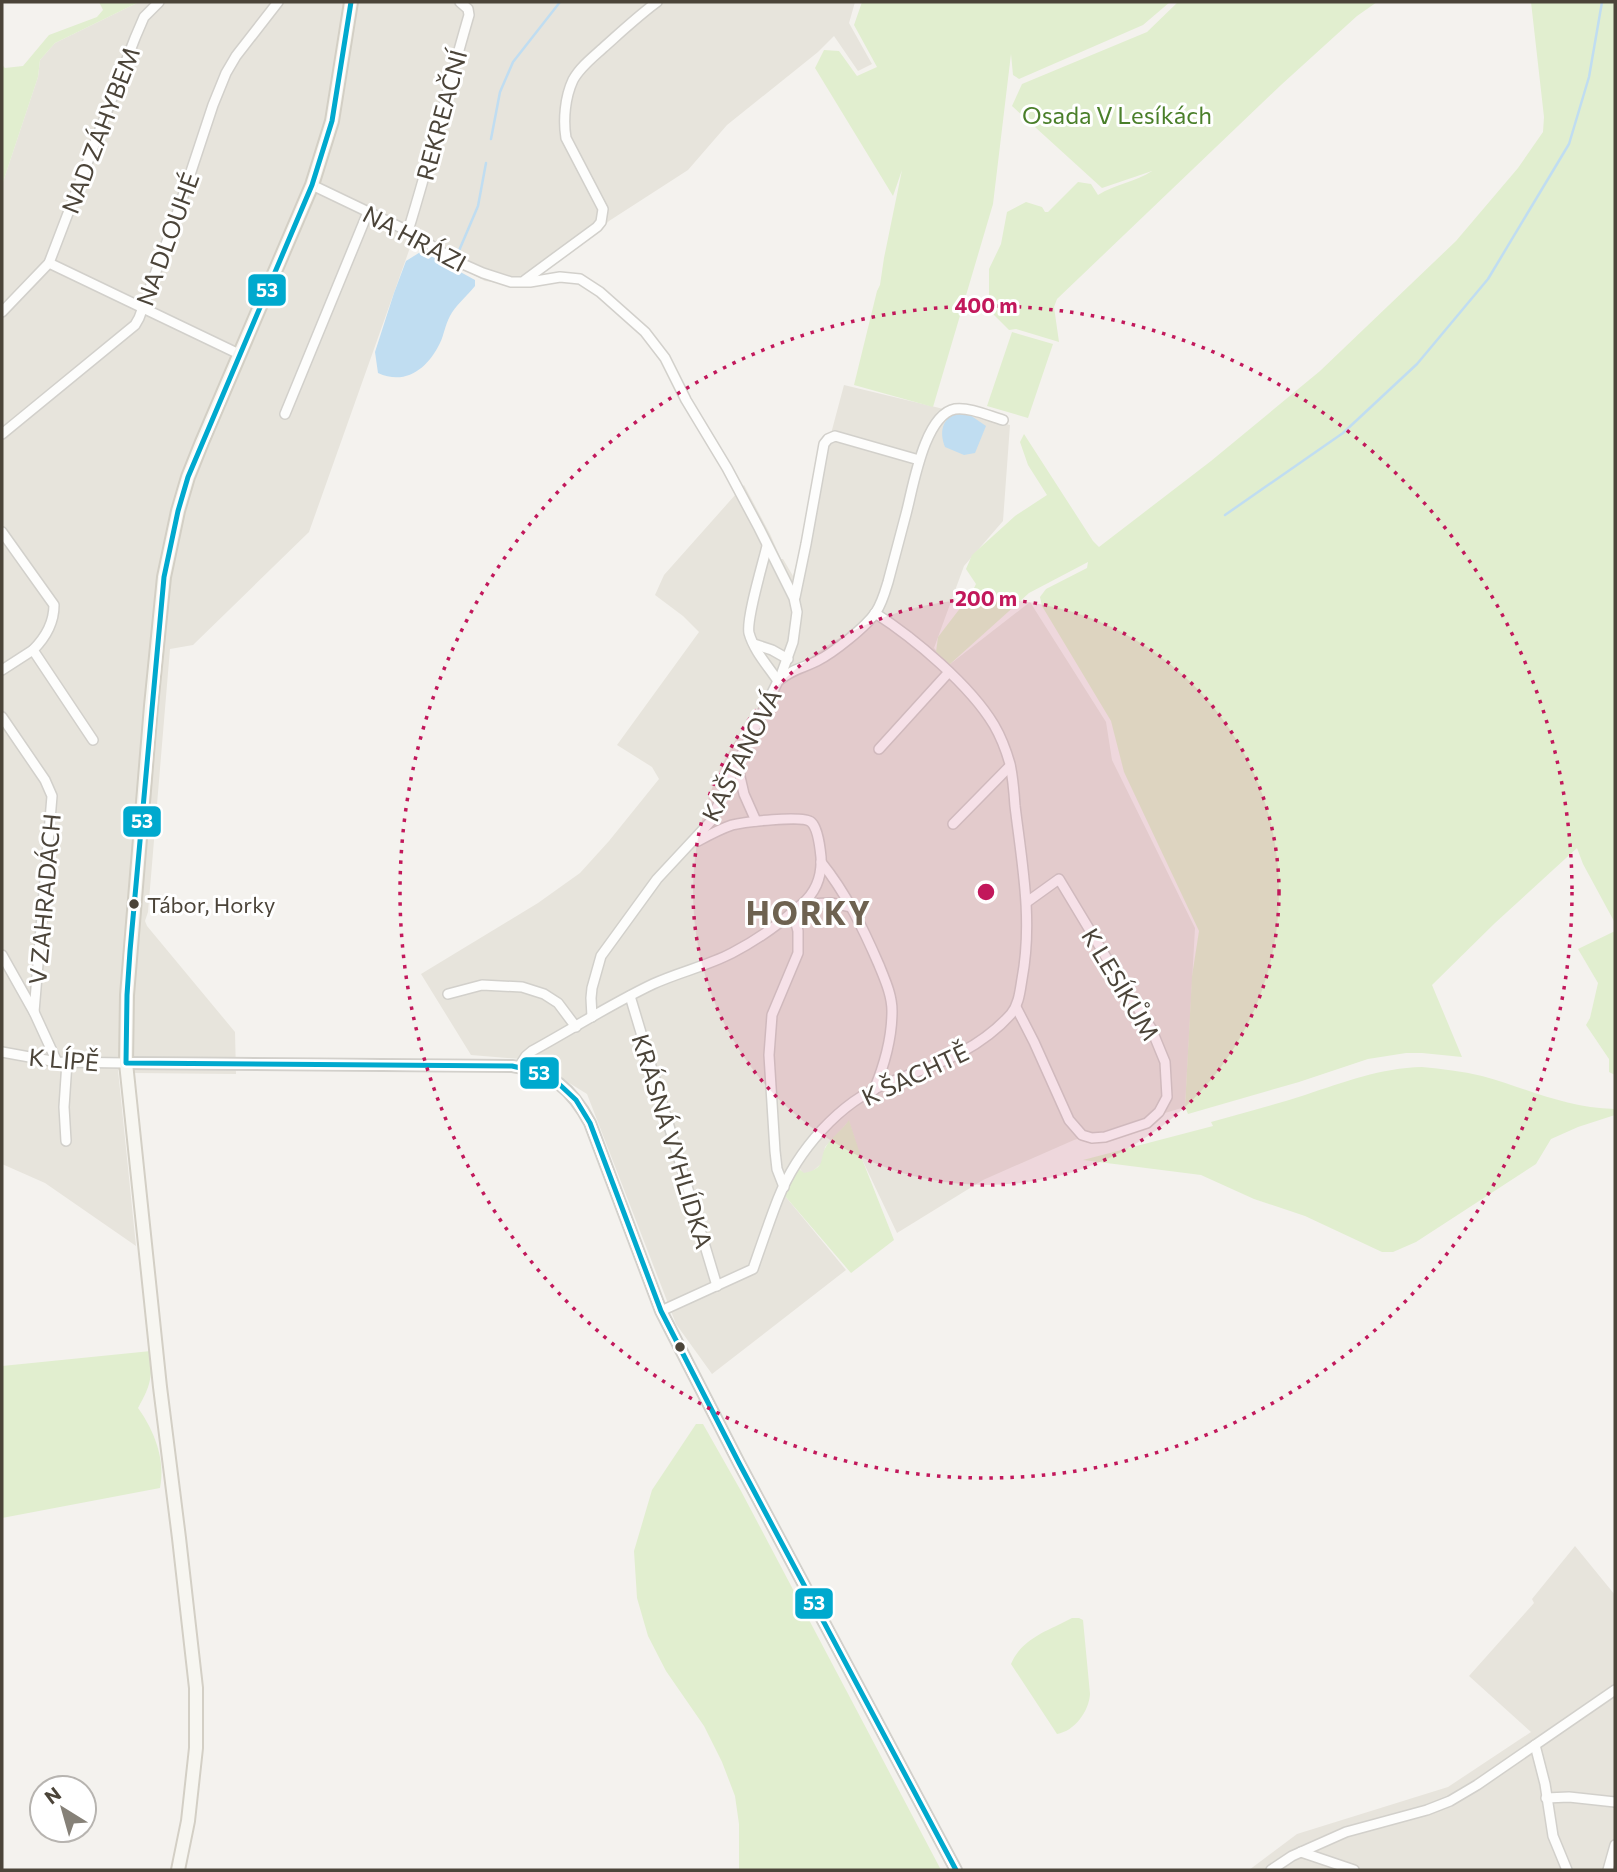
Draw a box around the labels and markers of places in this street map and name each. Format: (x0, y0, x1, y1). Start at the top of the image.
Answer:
centre of rings (974, 880, 998, 904)
place label: Tábor, Horky (147, 891, 275, 918)
marker: Tábor, Horky (127, 897, 141, 911)
unlabelled marker (673, 1340, 687, 1354)

